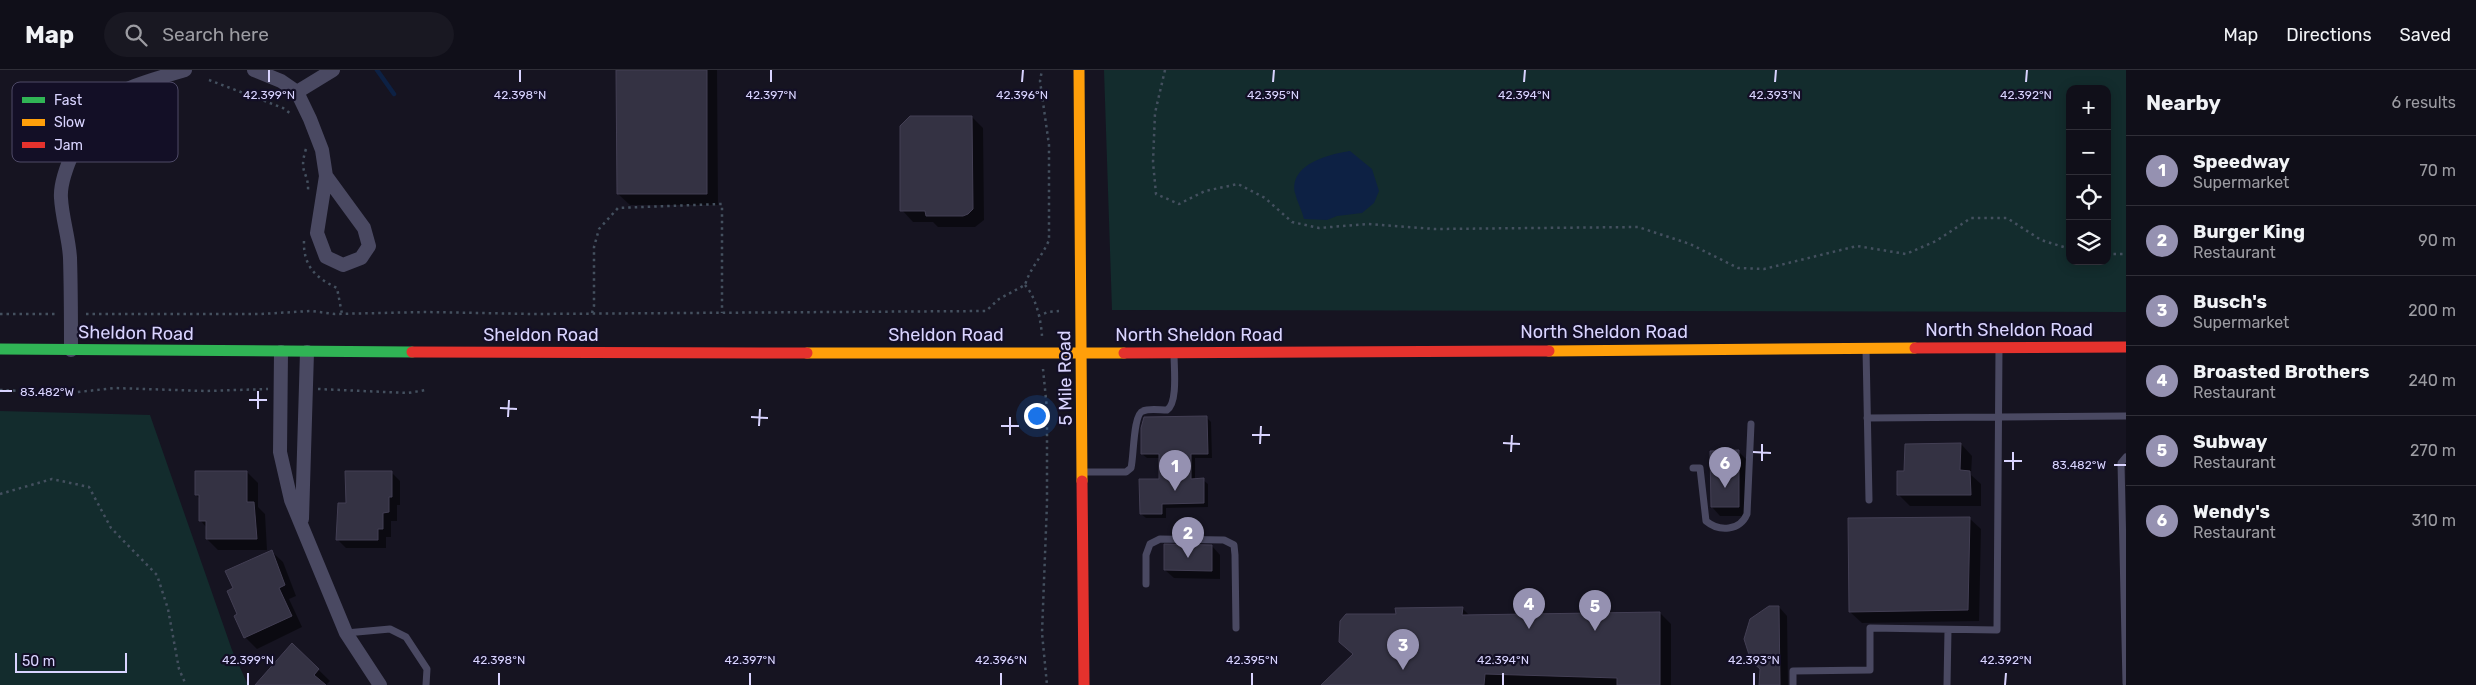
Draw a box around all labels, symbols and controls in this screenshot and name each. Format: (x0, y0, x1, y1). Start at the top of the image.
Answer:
search box (104, 12, 454, 57)
text: Map (25, 21, 74, 49)
icon: search (122, 21, 150, 49)
text: Search here (162, 23, 269, 46)
text: Map (2223, 24, 2258, 46)
text: Directions (2286, 24, 2372, 46)
text: Saved (2400, 24, 2451, 46)
legend (12, 82, 178, 162)
map controls (2066, 85, 2111, 265)
button: + (2066, 85, 2111, 130)
text: 42.399°N (243, 88, 295, 102)
text: 42.398°N (494, 88, 546, 102)
text: 42.397°N (745, 88, 797, 102)
text: 42.396°N (996, 88, 1048, 102)
text: 42.395°N (1247, 88, 1299, 102)
text: 42.394°N (1498, 88, 1550, 102)
text: 42.393°N (1749, 88, 1801, 102)
text: 42.392°N (2000, 88, 2052, 102)
text: Nearby (2146, 90, 2221, 115)
text: Fast (54, 92, 83, 109)
text: 6 results (2391, 93, 2456, 112)
text: Slow (54, 114, 85, 131)
button: − (2066, 130, 2111, 175)
text: Jam (54, 137, 83, 154)
text: Speedway (2193, 150, 2290, 173)
text: 1 (2158, 161, 2166, 180)
text: 70 m (2419, 161, 2456, 180)
text: Supermarket (2193, 173, 2289, 192)
button: locate (2066, 175, 2111, 220)
button: layers (2066, 220, 2111, 265)
text: Burger King (2193, 220, 2305, 243)
text: 2 (2157, 231, 2167, 250)
text: 90 m (2418, 231, 2456, 250)
text: Restaurant (2193, 243, 2276, 262)
text: Busch's (2193, 290, 2267, 313)
text: 3 (2157, 301, 2167, 320)
text: 200 m (2408, 301, 2456, 320)
text: Supermarket (2193, 313, 2289, 332)
street label: North Sheldon Road (1925, 319, 2093, 341)
street label: Sheldon Road (78, 321, 194, 345)
street label: North Sheldon Road (1520, 321, 1688, 343)
street label: Sheldon Road (483, 324, 599, 346)
street label: Sheldon Road (888, 324, 1004, 346)
street label: North Sheldon Road (1115, 324, 1283, 346)
street label: 5 Mile Road (1053, 330, 1077, 426)
text: Broasted Brothers (2193, 360, 2370, 383)
text: 4 (2157, 371, 2167, 390)
text: 240 m (2409, 371, 2456, 390)
text: Restaurant (2193, 383, 2276, 402)
text: 83.482°W (20, 385, 74, 399)
your location (1024, 403, 1050, 429)
text: Subway (2193, 430, 2267, 453)
text: 5 (2157, 441, 2167, 460)
text: 270 m (2410, 441, 2456, 460)
pin: 6 (1709, 447, 1741, 488)
pin: 1 (1159, 450, 1191, 491)
text: Restaurant (2193, 453, 2276, 472)
text: 83.482°W (2052, 458, 2106, 472)
text: Wendy's (2193, 500, 2270, 523)
text: 6 (2157, 511, 2167, 530)
text: 310 m (2412, 511, 2456, 530)
pin: 2 (1172, 517, 1204, 558)
text: Restaurant (2193, 523, 2276, 542)
pin: 4 (1513, 588, 1545, 629)
pin: 5 (1579, 590, 1611, 631)
pin: 3 (1387, 629, 1419, 670)
scale bar (15, 650, 128, 673)
text: 50 m (22, 653, 55, 670)
text: 42.399°N (222, 653, 274, 667)
text: 42.398°N (473, 653, 525, 667)
text: 42.397°N (724, 653, 776, 667)
text: 42.396°N (975, 653, 1027, 667)
text: 42.395°N (1226, 653, 1278, 667)
text: 42.394°N (1477, 653, 1529, 667)
text: 42.393°N (1728, 653, 1780, 667)
text: 42.392°N (1980, 653, 2032, 667)

